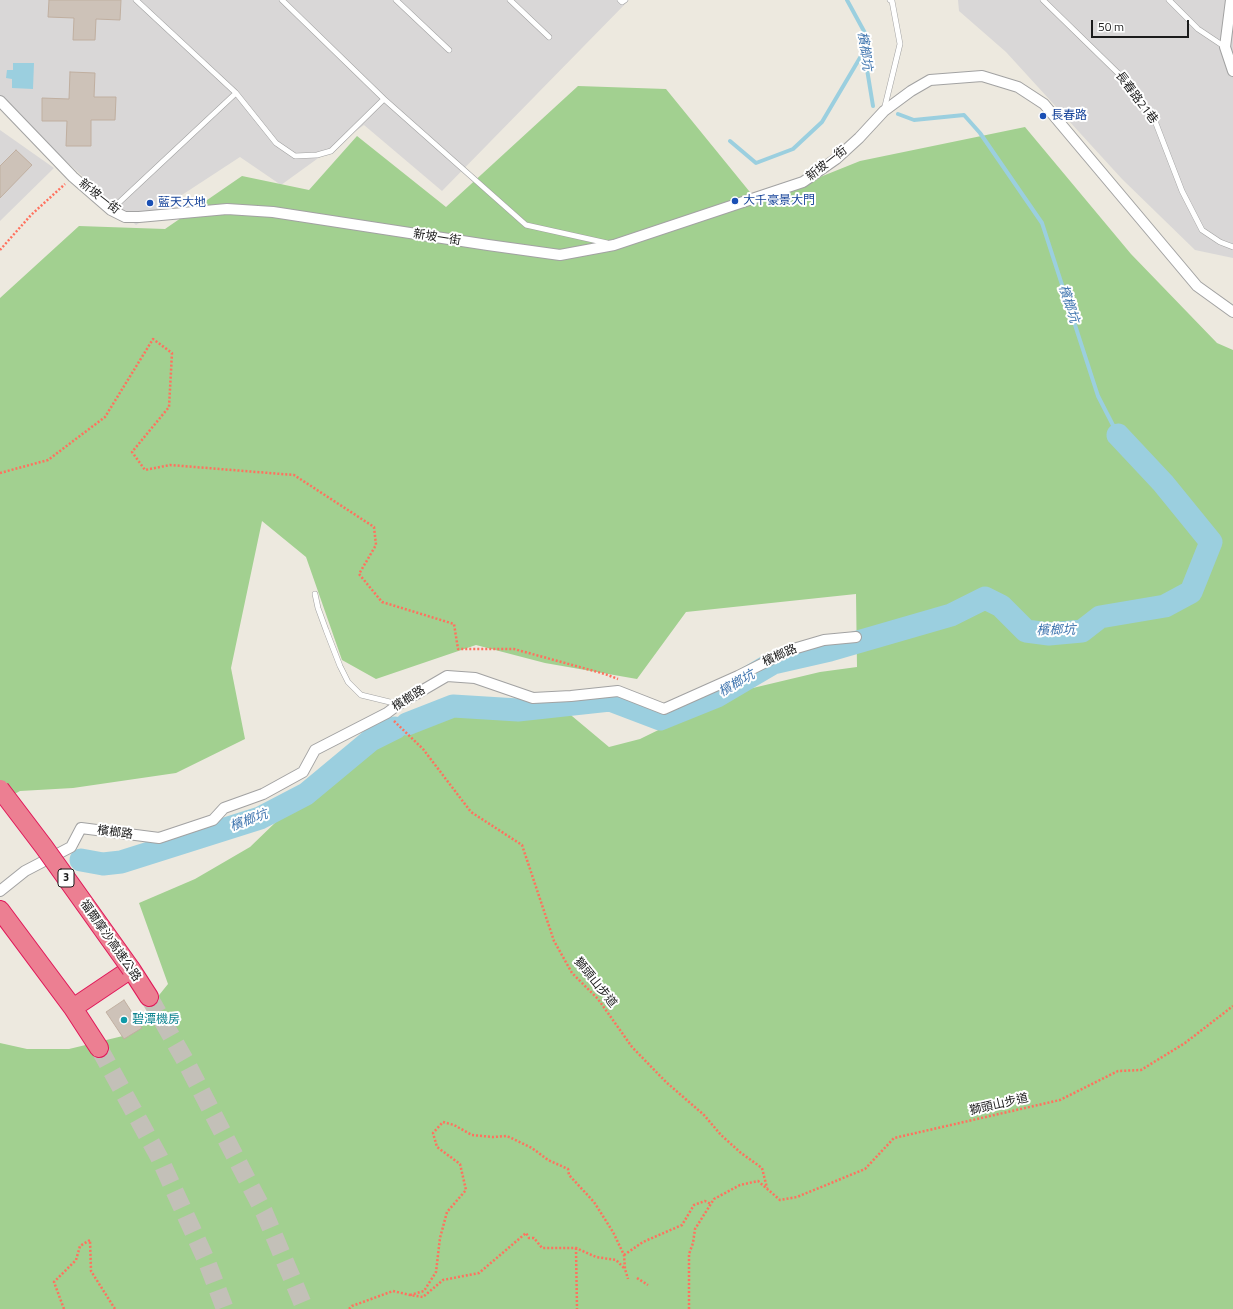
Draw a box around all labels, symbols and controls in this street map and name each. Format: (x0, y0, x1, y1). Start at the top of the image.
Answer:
scale bar (1093, 12, 1191, 38)
text: 50 m (1098, 17, 1124, 36)
water label: 檳榔坑 (854, 31, 874, 71)
street label: 長春路21巷 (1112, 69, 1160, 127)
place label: 長春路 (1051, 109, 1087, 123)
marker: 長春路 (1038, 111, 1048, 121)
street label: 新坡一街 (804, 144, 850, 184)
street label: 新坡一街 (76, 177, 122, 217)
place label: 大千豪景大門 (743, 194, 815, 208)
place label: 藍天大地 (158, 196, 206, 210)
marker: 大千豪景大門 (730, 196, 740, 206)
marker: 藍天大地 (145, 198, 155, 208)
street label: 新坡一街 (412, 227, 462, 249)
water label: 檳榔坑 (1055, 283, 1081, 325)
water label: 檳榔坑 (1036, 623, 1076, 639)
street label: 檳榔路 (761, 642, 799, 670)
water label: 檳榔坑 (716, 667, 758, 701)
street label: 檳榔路 (390, 683, 428, 715)
water label: 檳榔坑 (228, 807, 270, 835)
street label: 檳榔路 (96, 824, 134, 842)
road number: 3 (58, 869, 74, 887)
street label: 福爾摩沙高速公路 (77, 898, 143, 984)
street label: 獅頭山步道 (571, 955, 619, 1011)
place label: 碧潭機房 (132, 1013, 180, 1027)
marker: 碧潭機房 (119, 1015, 129, 1025)
street label: 獅頭山步道 (968, 1091, 1030, 1119)

